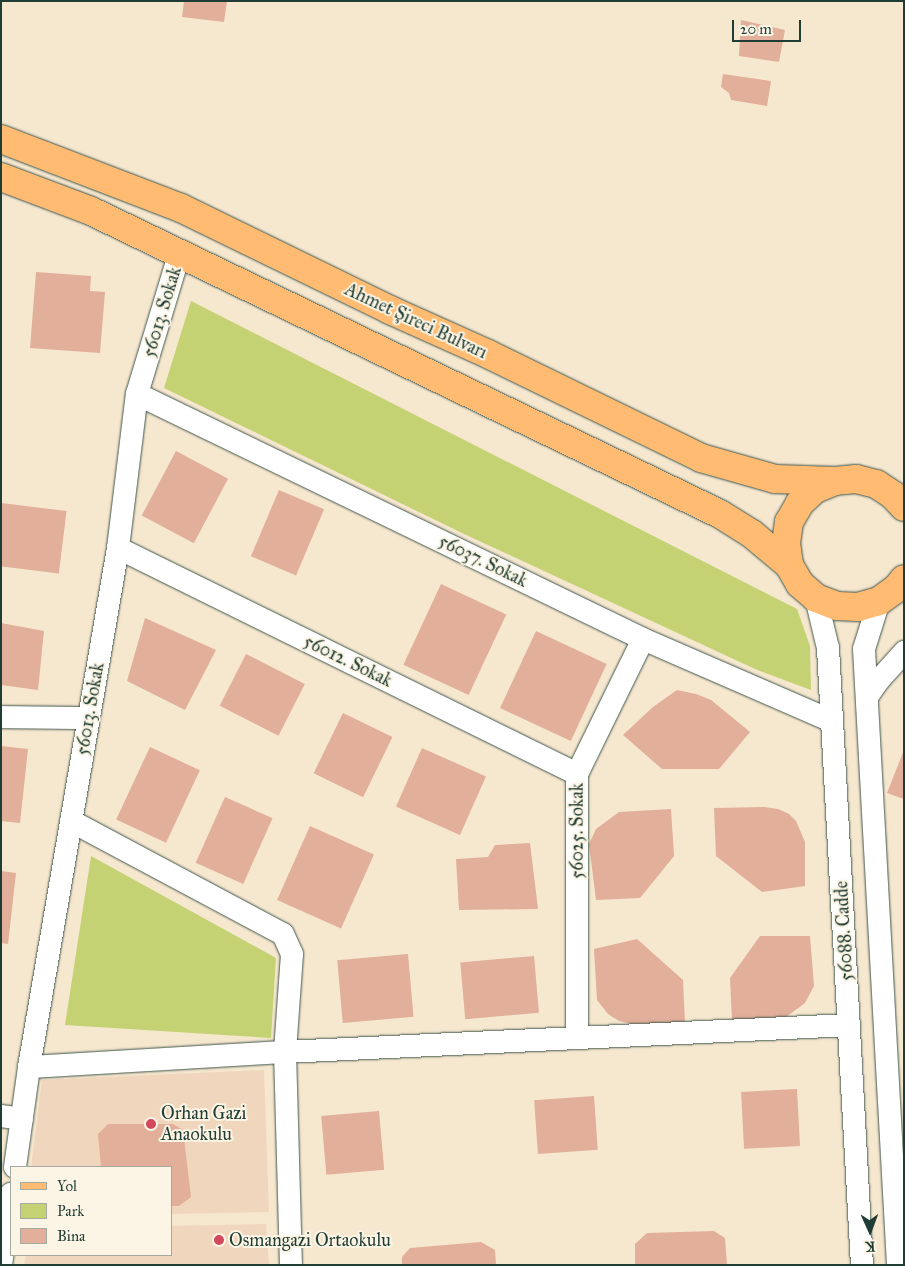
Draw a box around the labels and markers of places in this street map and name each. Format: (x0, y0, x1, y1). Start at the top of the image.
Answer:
place label: Orhan Gazi Anaokulu (161, 1103, 247, 1146)
marker: Orhan Gazi Anaokulu (145, 1118, 157, 1130)
place label: Osmangazi Ortaokulu (229, 1229, 391, 1251)
marker: Osmangazi Ortaokulu (213, 1234, 225, 1246)

